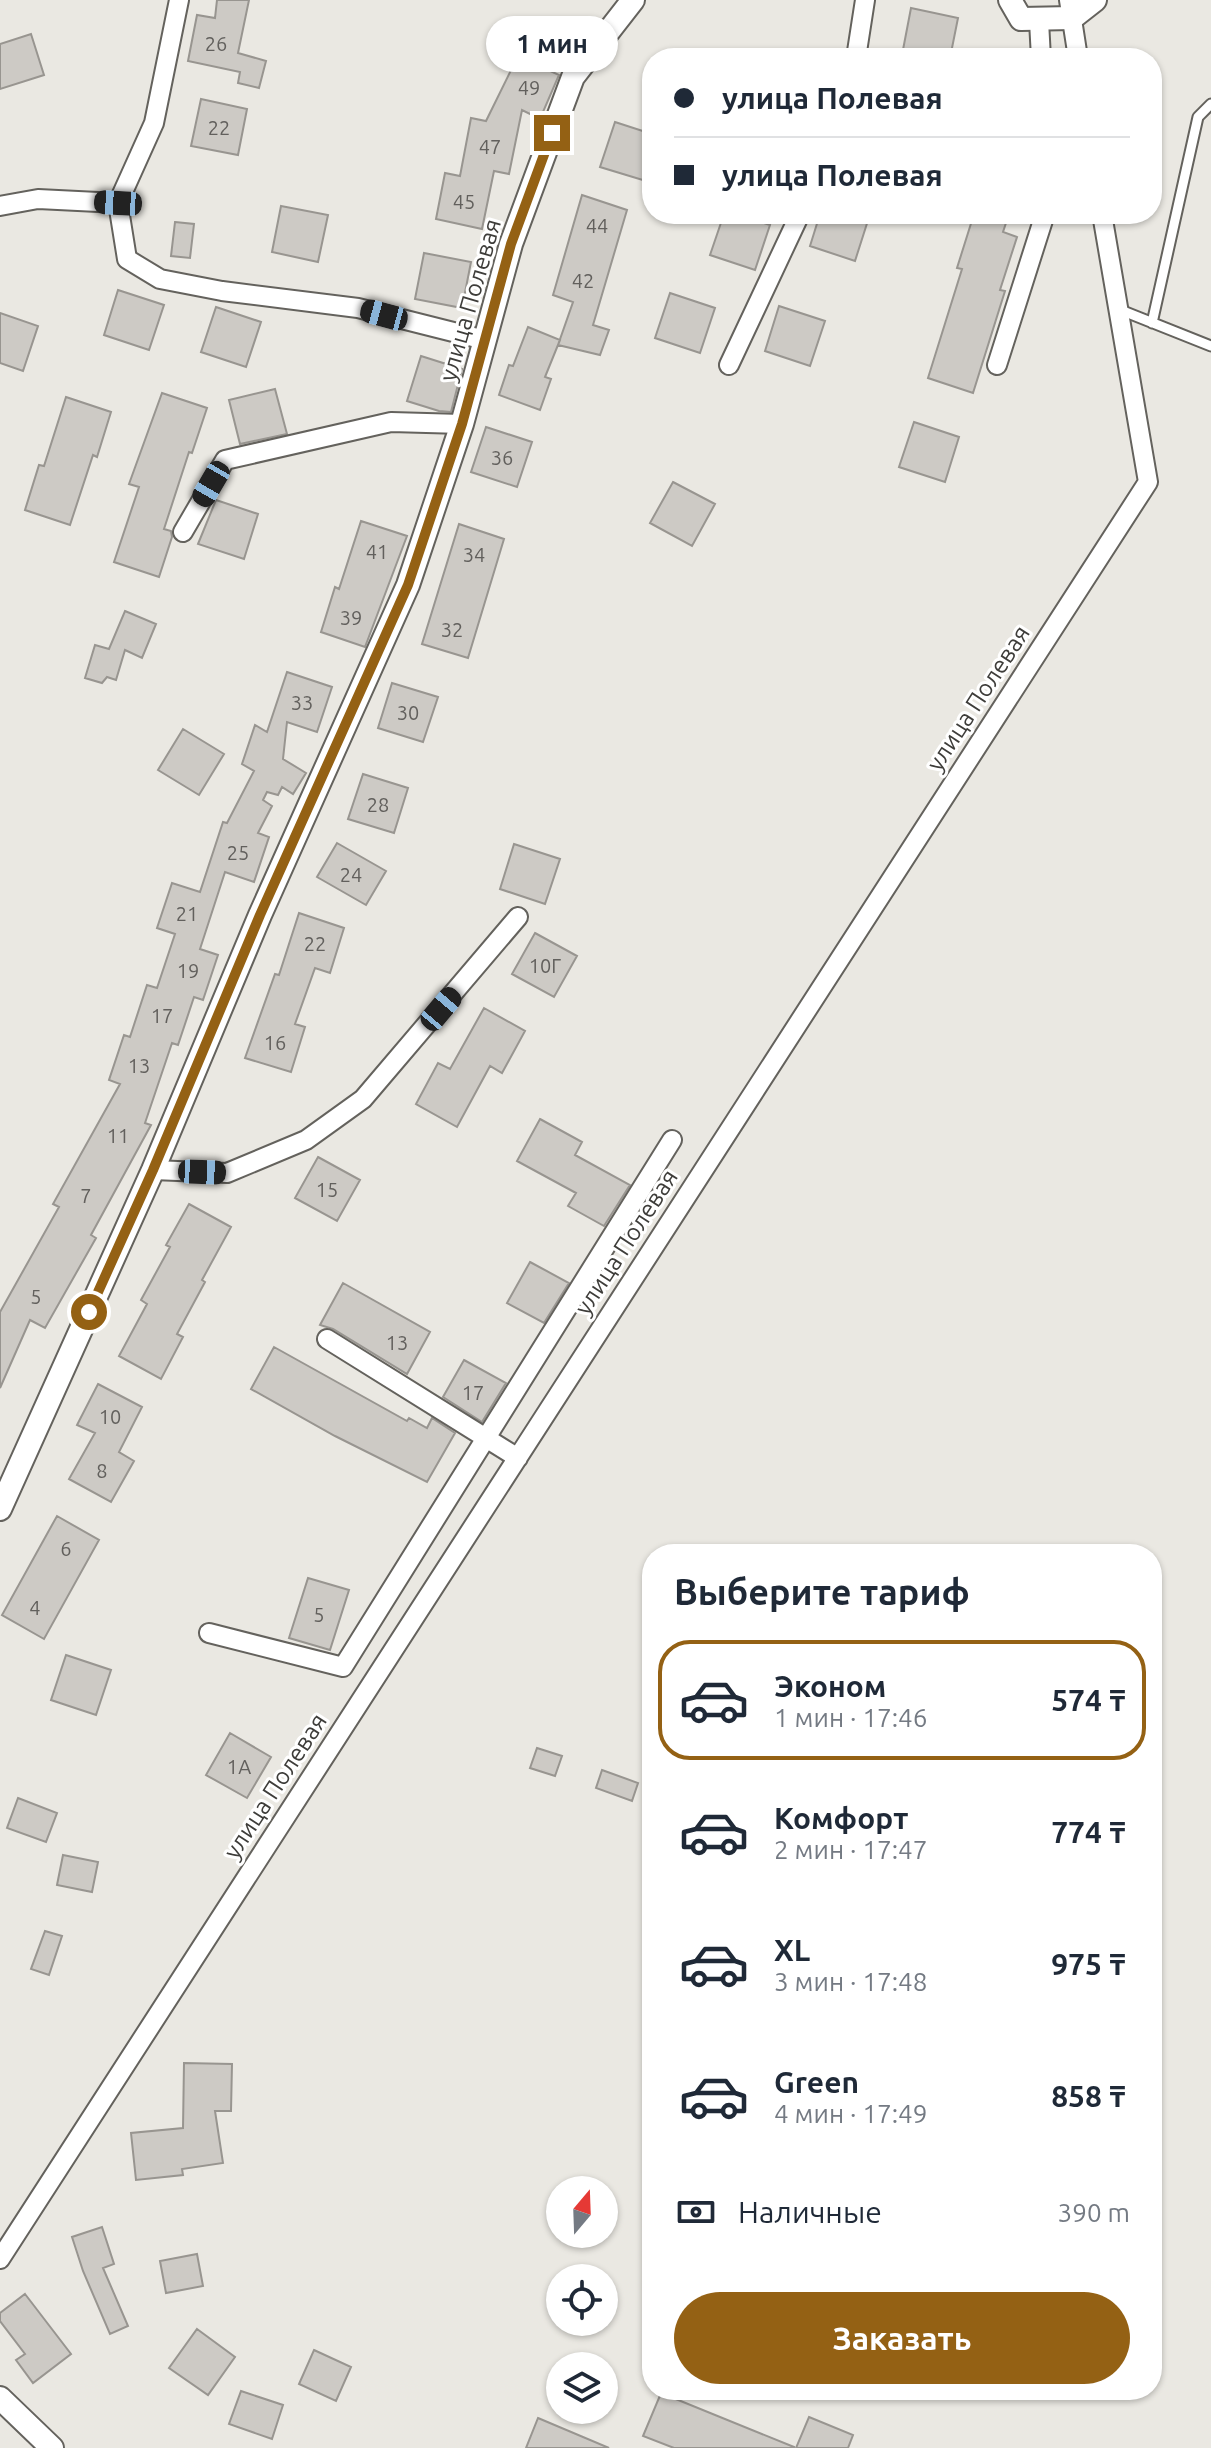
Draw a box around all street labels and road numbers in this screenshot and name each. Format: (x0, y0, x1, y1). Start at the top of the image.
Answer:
street label: улица Полевая (434, 216, 506, 384)
street label: улица Полевая (921, 620, 1035, 776)
street label: улица Полевая (569, 1164, 683, 1320)
street label: улица Полевая (218, 1708, 332, 1864)

